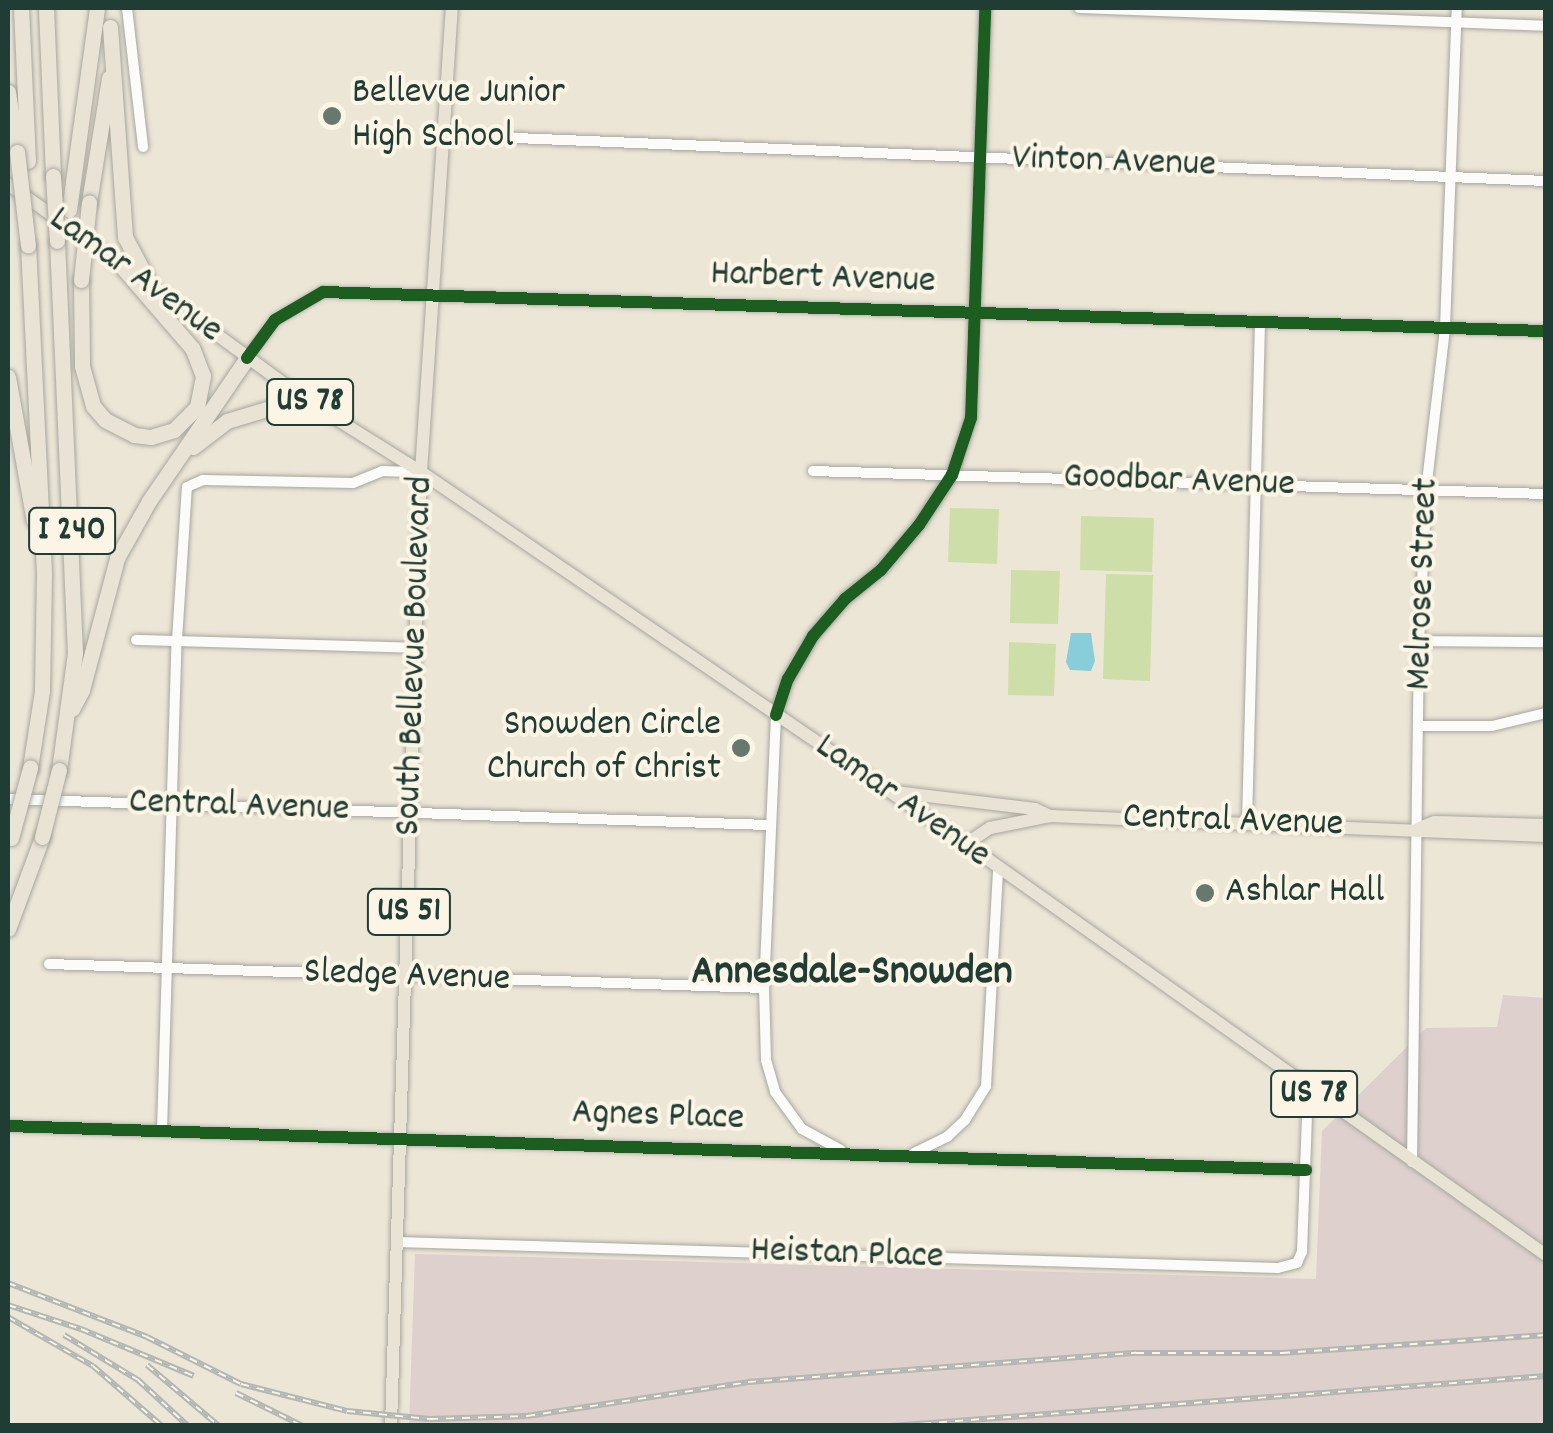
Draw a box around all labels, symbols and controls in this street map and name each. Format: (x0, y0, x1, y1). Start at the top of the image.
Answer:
place label: Bellevue Junior High School (352, 71, 565, 160)
marker: Bellevue Junior High School (321, 105, 343, 127)
street label: Vinton Avenue (1011, 137, 1217, 189)
street label: Lamar Avenue (39, 198, 231, 354)
street label: Harbert Avenue (710, 252, 936, 306)
road number: US 78 (265, 372, 355, 432)
street label: Goodbar Avenue (1062, 455, 1296, 509)
street label: South Bellevue Boulevard (387, 475, 445, 837)
street label: Melrose Street (1398, 477, 1450, 691)
road number: I 240 (27, 501, 117, 561)
place label: Snowden Circle Church of Christ (487, 703, 721, 792)
street label: Lamar Avenue (805, 725, 999, 879)
marker: Snowden Circle Church of Christ (730, 737, 752, 759)
street label: Central Avenue (128, 780, 350, 834)
street label: Central Avenue (1122, 795, 1344, 849)
place label: Ashlar Hall (1225, 870, 1384, 916)
road number: US 51 (366, 882, 452, 942)
marker: Ashlar Hall (1194, 882, 1216, 904)
district label: Annesdale-Snowden (691, 949, 1013, 999)
street label: Sledge Avenue (303, 951, 511, 1003)
road number: US 78 (1269, 1064, 1359, 1124)
street label: Agnes Place (571, 1091, 745, 1143)
street label: Heistan Place (750, 1229, 944, 1281)

